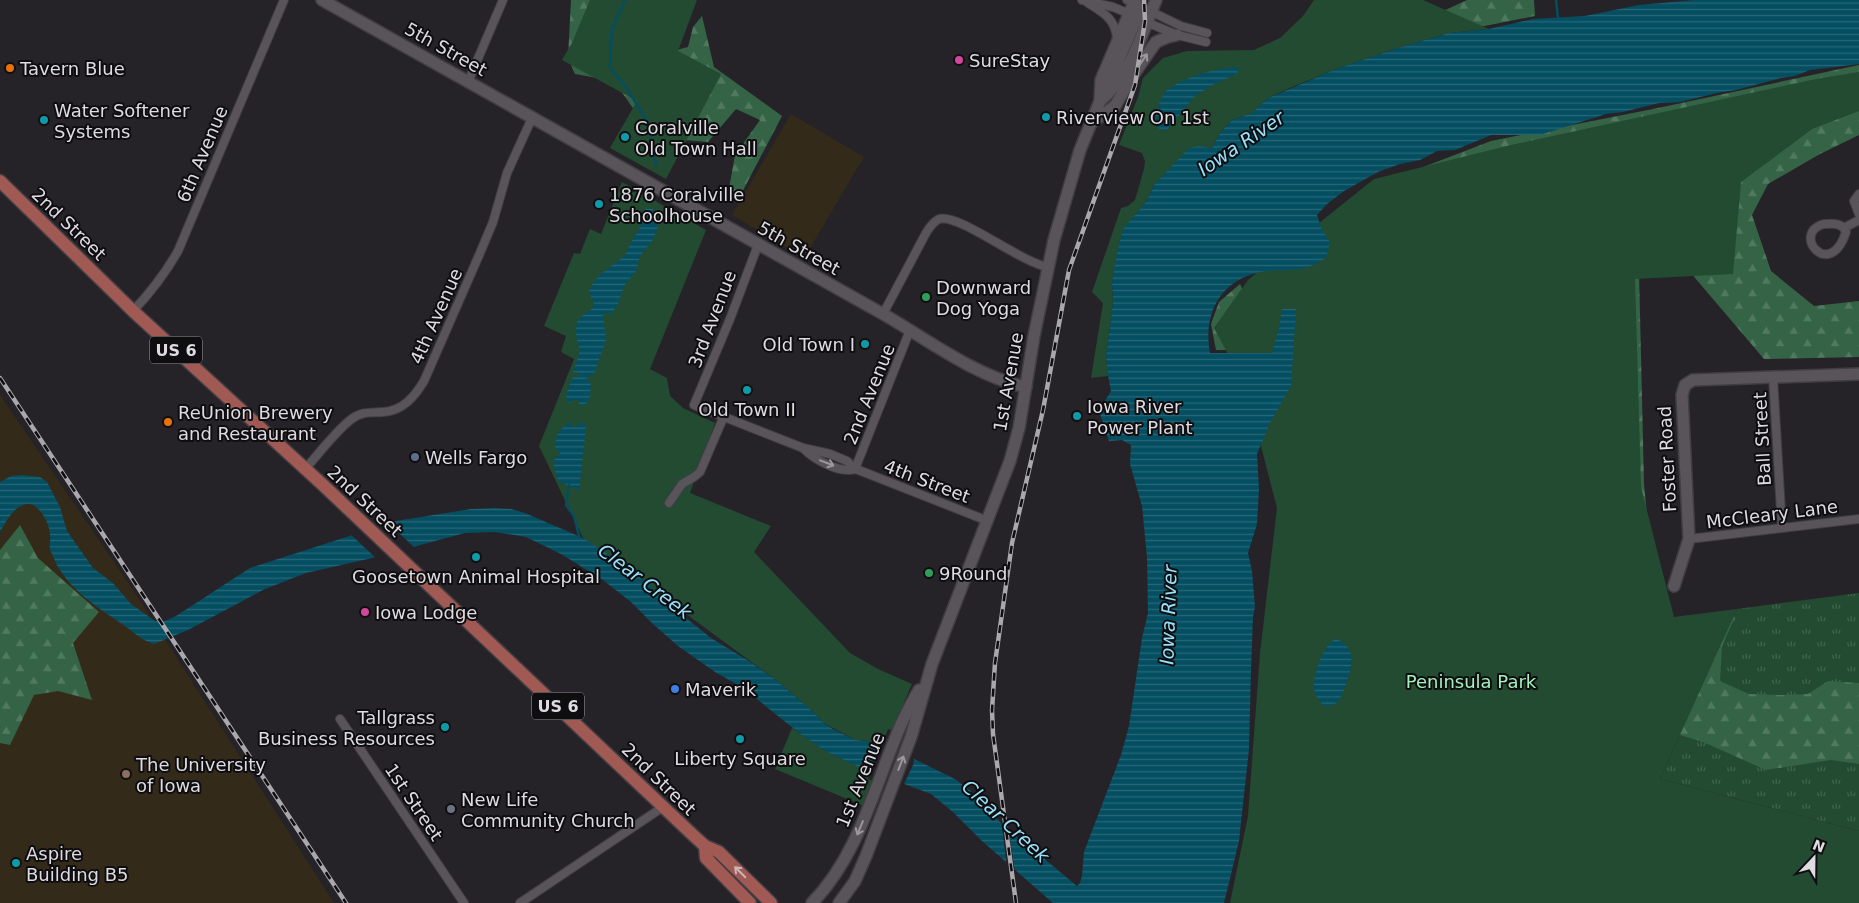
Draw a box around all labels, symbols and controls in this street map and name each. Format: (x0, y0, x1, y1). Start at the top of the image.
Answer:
street label: 5th Street (401, 18, 491, 80)
place label: SureStay (969, 50, 1050, 71)
one-way arrow (1138, 53, 1148, 67)
marker: SureStay (953, 54, 965, 66)
place label: Tavern Blue (19, 58, 125, 79)
marker: Tavern Blue (4, 62, 16, 74)
place label: Water Softener Systems (54, 100, 190, 142)
street label: 6th Avenue (172, 103, 232, 205)
water label: Iowa River (1194, 105, 1289, 180)
place label: Riverview On 1st (1056, 107, 1209, 128)
marker: Riverview On 1st (1040, 111, 1052, 123)
marker: Water Softener Systems (38, 114, 50, 126)
place label: Coralville Old Town Hall (635, 117, 757, 159)
marker: Coralville Old Town Hall (619, 131, 631, 143)
street label: 2nd Street (28, 184, 110, 264)
place label: 1876 Coralville Schoolhouse (609, 184, 744, 226)
marker: 1876 Coralville Schoolhouse (593, 198, 605, 210)
street label: 5th Street (754, 217, 844, 279)
street label: 4th Avenue (406, 265, 466, 367)
street label: 3rd Avenue (684, 267, 740, 371)
place label: Downward Dog Yoga (936, 277, 1031, 319)
marker: Downward Dog Yoga (920, 291, 932, 303)
street label: 1st Avenue (989, 331, 1027, 433)
place label: Old Town I (763, 334, 855, 355)
road number: US 6 (150, 336, 202, 364)
marker: Old Town I (859, 338, 871, 350)
street label: 2nd Avenue (839, 341, 899, 447)
marker: Old Town II (741, 384, 753, 396)
street label: Ball Street (1749, 392, 1775, 486)
place label: Iowa River Power Plant (1087, 396, 1193, 438)
place label: Old Town II (698, 399, 796, 420)
place label: ReUnion Brewery and Restaurant (178, 402, 333, 444)
street label: Foster Road (1654, 405, 1680, 513)
marker: Iowa River Power Plant (1071, 410, 1083, 422)
marker: ReUnion Brewery and Restaurant (162, 416, 174, 428)
place label: Wells Fargo (425, 447, 527, 468)
marker: Wells Fargo (409, 451, 421, 463)
street label: 4th Street (881, 455, 973, 507)
one-way arrow (819, 459, 834, 469)
street label: 2nd Street (323, 461, 407, 541)
street label: McCleary Lane (1705, 496, 1839, 532)
water label: Clear Creek (594, 539, 697, 624)
marker: Goosetown Animal Hospital (470, 551, 482, 563)
place label: 9Round (939, 563, 1007, 584)
water label: Iowa River (1155, 564, 1181, 665)
place label: Goosetown Animal Hospital (352, 566, 600, 587)
marker: 9Round (923, 567, 935, 579)
place label: Iowa Lodge (375, 602, 477, 623)
marker: Iowa Lodge (359, 606, 371, 618)
park label: Peninsula Park (1406, 671, 1537, 692)
place label: Maverik (685, 679, 757, 700)
marker: Maverik (669, 683, 681, 695)
road number: US 6 (532, 692, 584, 719)
place label: Tallgrass Business Resources (258, 707, 435, 749)
marker: Tallgrass Business Resources (439, 721, 451, 733)
street label: 1st Avenue (831, 729, 889, 831)
marker: Liberty Square (734, 733, 746, 745)
street label: 2nd Street (618, 739, 700, 819)
place label: Liberty Square (674, 748, 806, 769)
place label: The University of Iowa (135, 754, 266, 796)
one-way arrow (897, 756, 906, 771)
street label: 1st Street (381, 760, 447, 844)
marker: The University of Iowa (120, 768, 132, 780)
water label: Clear Creek (958, 775, 1055, 868)
place label: New Life Community Church (461, 789, 635, 831)
marker: New Life Community Church (445, 803, 457, 815)
one-way arrow (854, 820, 864, 835)
north arrow (1789, 833, 1839, 883)
text: N (1810, 836, 1827, 856)
place label: Aspire Building B5 (26, 843, 129, 885)
marker: Aspire Building B5 (10, 857, 22, 869)
one-way arrow (734, 866, 746, 878)

